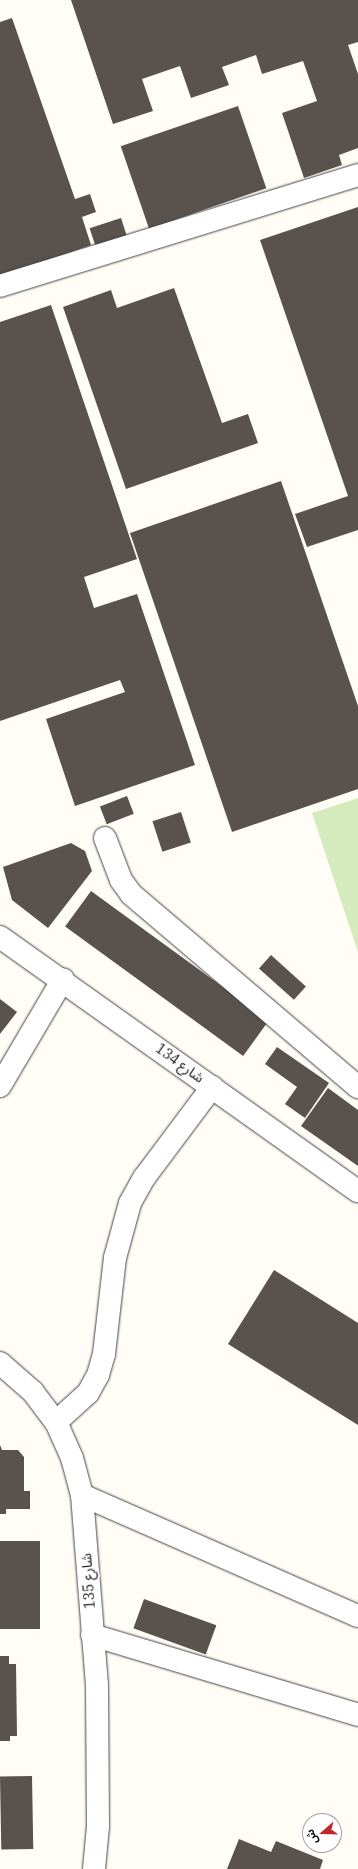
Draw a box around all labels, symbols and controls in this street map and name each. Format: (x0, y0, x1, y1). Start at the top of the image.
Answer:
street label: شارع 134 (153, 1040, 207, 1086)
street label: شارع 135 (78, 1553, 98, 1609)
north arrow (302, 1813, 342, 1853)
text: ش (303, 1827, 321, 1846)

